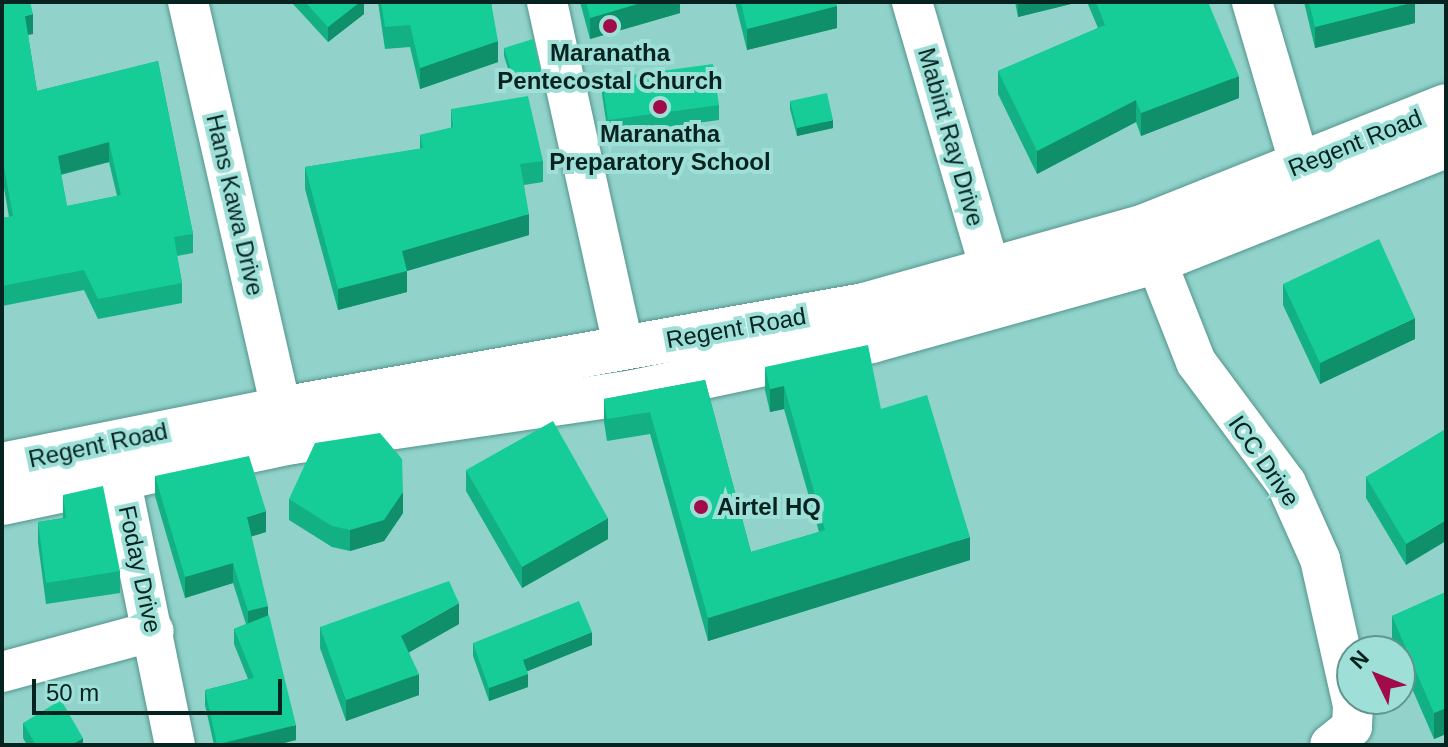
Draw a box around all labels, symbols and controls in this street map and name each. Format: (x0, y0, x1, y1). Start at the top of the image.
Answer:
marker: Maranatha Pentecostal Church (601, 17, 619, 35)
place label: Maranatha Pentecostal Church (497, 39, 723, 95)
street label: Mabint Ray Drive (912, 45, 990, 229)
marker: Maranatha Preparatory School (651, 98, 669, 116)
street label: Regent Road (1284, 103, 1426, 183)
street label: Hans Kawa Drive (200, 111, 270, 299)
place label: Maranatha Preparatory School (549, 120, 771, 176)
street label: Regent Road (664, 302, 808, 354)
street label: ICC Drive (1222, 410, 1306, 512)
street label: Regent Road (26, 416, 170, 474)
place label: Airtel HQ (717, 493, 821, 521)
marker: Airtel HQ (692, 498, 710, 516)
street label: Foday Drive (112, 503, 168, 635)
north arrow (1336, 635, 1416, 715)
text: N (1345, 645, 1374, 674)
scale bar (36, 663, 286, 713)
text: 50 m (46, 679, 99, 706)

